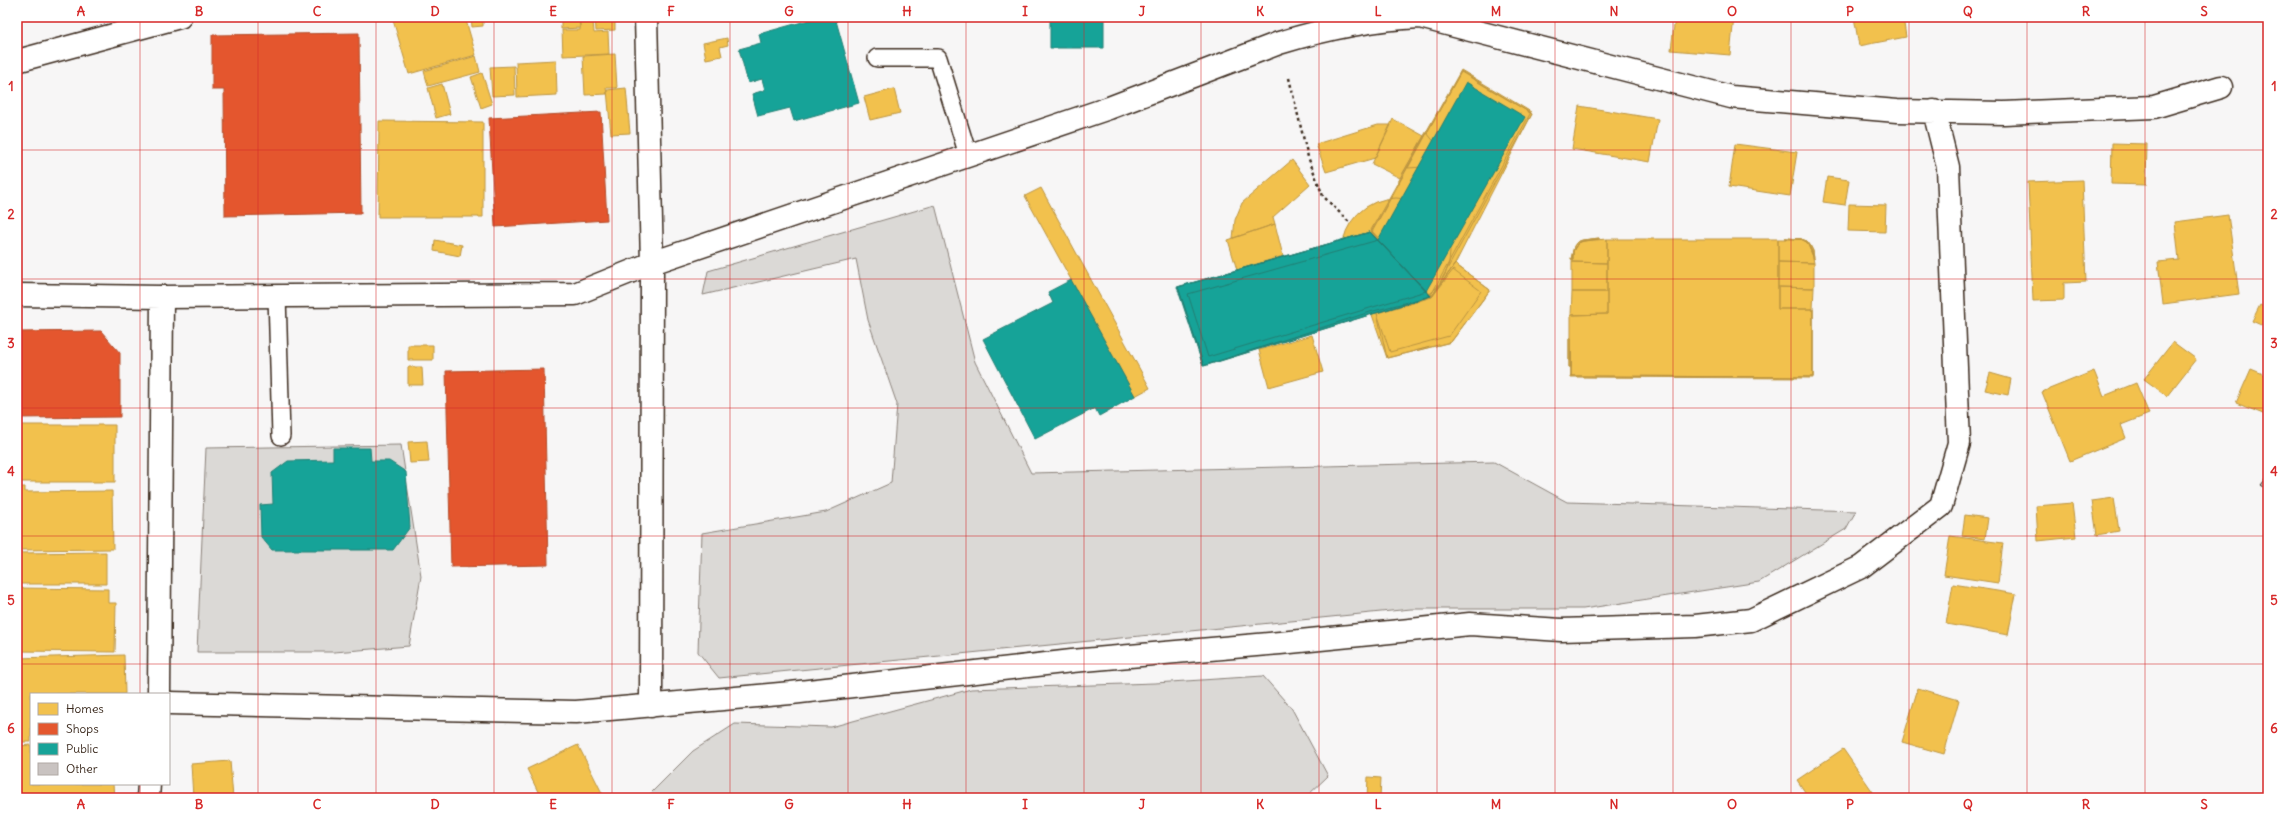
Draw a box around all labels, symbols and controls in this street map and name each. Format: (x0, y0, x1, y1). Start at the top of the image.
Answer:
text: A (77, 3, 86, 20)
text: B (195, 3, 204, 20)
text: C (313, 3, 322, 20)
text: D (430, 3, 440, 20)
text: E (549, 3, 557, 20)
text: F (667, 3, 675, 20)
text: G (784, 3, 794, 20)
text: H (902, 3, 912, 20)
text: I (1022, 3, 1028, 20)
text: J (1139, 3, 1146, 20)
text: K (1256, 3, 1265, 20)
text: L (1374, 3, 1382, 20)
text: M (1491, 3, 1501, 20)
text: N (1610, 3, 1618, 20)
text: O (1727, 3, 1737, 20)
text: P (1846, 3, 1854, 20)
text: Q (1963, 3, 1973, 20)
text: R (2082, 3, 2091, 20)
text: S (2200, 3, 2208, 20)
text: 1 (8, 78, 14, 95)
text: 1 (2271, 78, 2277, 95)
text: 2 (7, 206, 15, 223)
text: 2 (2270, 206, 2278, 223)
text: 3 (7, 335, 15, 352)
text: 3 (2270, 335, 2278, 352)
text: 4 (7, 463, 15, 480)
text: 4 (2270, 463, 2278, 480)
text: 5 (7, 592, 15, 609)
text: 5 (2270, 592, 2278, 609)
legend (30, 693, 170, 785)
text: Homes (66, 701, 104, 716)
text: 6 (7, 720, 15, 737)
text: 6 (2270, 720, 2278, 737)
text: Shops (66, 721, 99, 736)
text: Public (66, 741, 98, 756)
text: Other (66, 761, 98, 776)
text: A (77, 796, 86, 813)
text: B (195, 796, 204, 813)
text: C (313, 796, 322, 813)
text: D (430, 796, 440, 813)
text: E (549, 796, 557, 813)
text: F (667, 796, 675, 813)
text: G (784, 796, 794, 813)
text: H (902, 796, 912, 813)
text: I (1022, 796, 1028, 813)
text: J (1139, 796, 1146, 813)
text: K (1256, 796, 1265, 813)
text: L (1374, 796, 1382, 813)
text: M (1491, 796, 1501, 813)
text: N (1610, 796, 1618, 813)
text: O (1727, 796, 1737, 813)
text: P (1846, 796, 1854, 813)
text: Q (1963, 796, 1973, 813)
text: R (2082, 796, 2091, 813)
text: S (2200, 796, 2208, 813)

